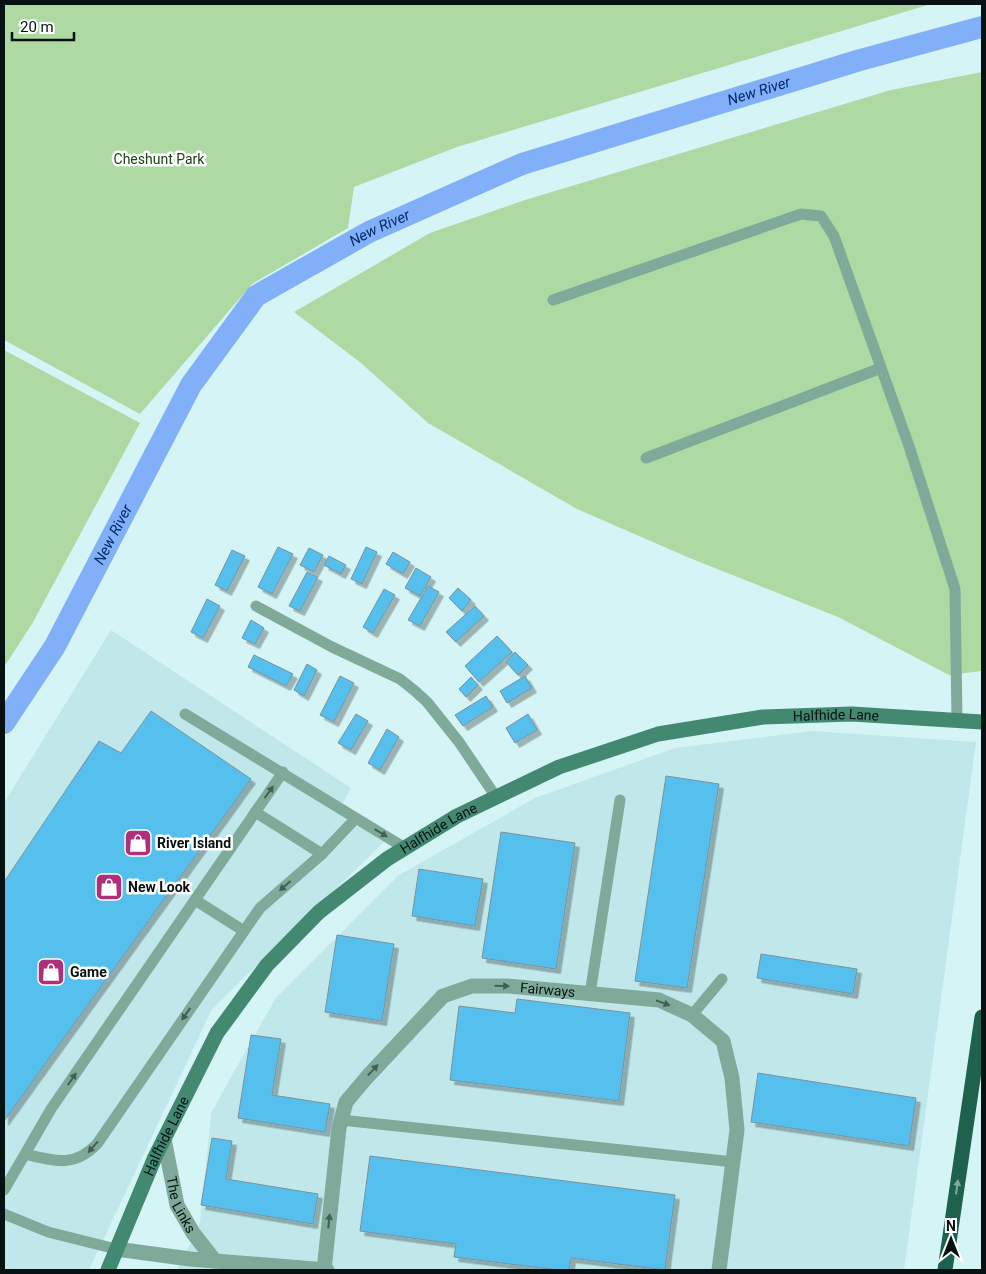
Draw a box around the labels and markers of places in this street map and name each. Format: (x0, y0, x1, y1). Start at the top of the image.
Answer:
shop icon: River Island (123, 828, 153, 858)
place label: River Island (157, 835, 231, 851)
shop icon: New Look (94, 872, 124, 902)
place label: New Look (128, 879, 191, 895)
shop icon: Game (36, 957, 66, 987)
place label: Game (70, 964, 107, 980)

